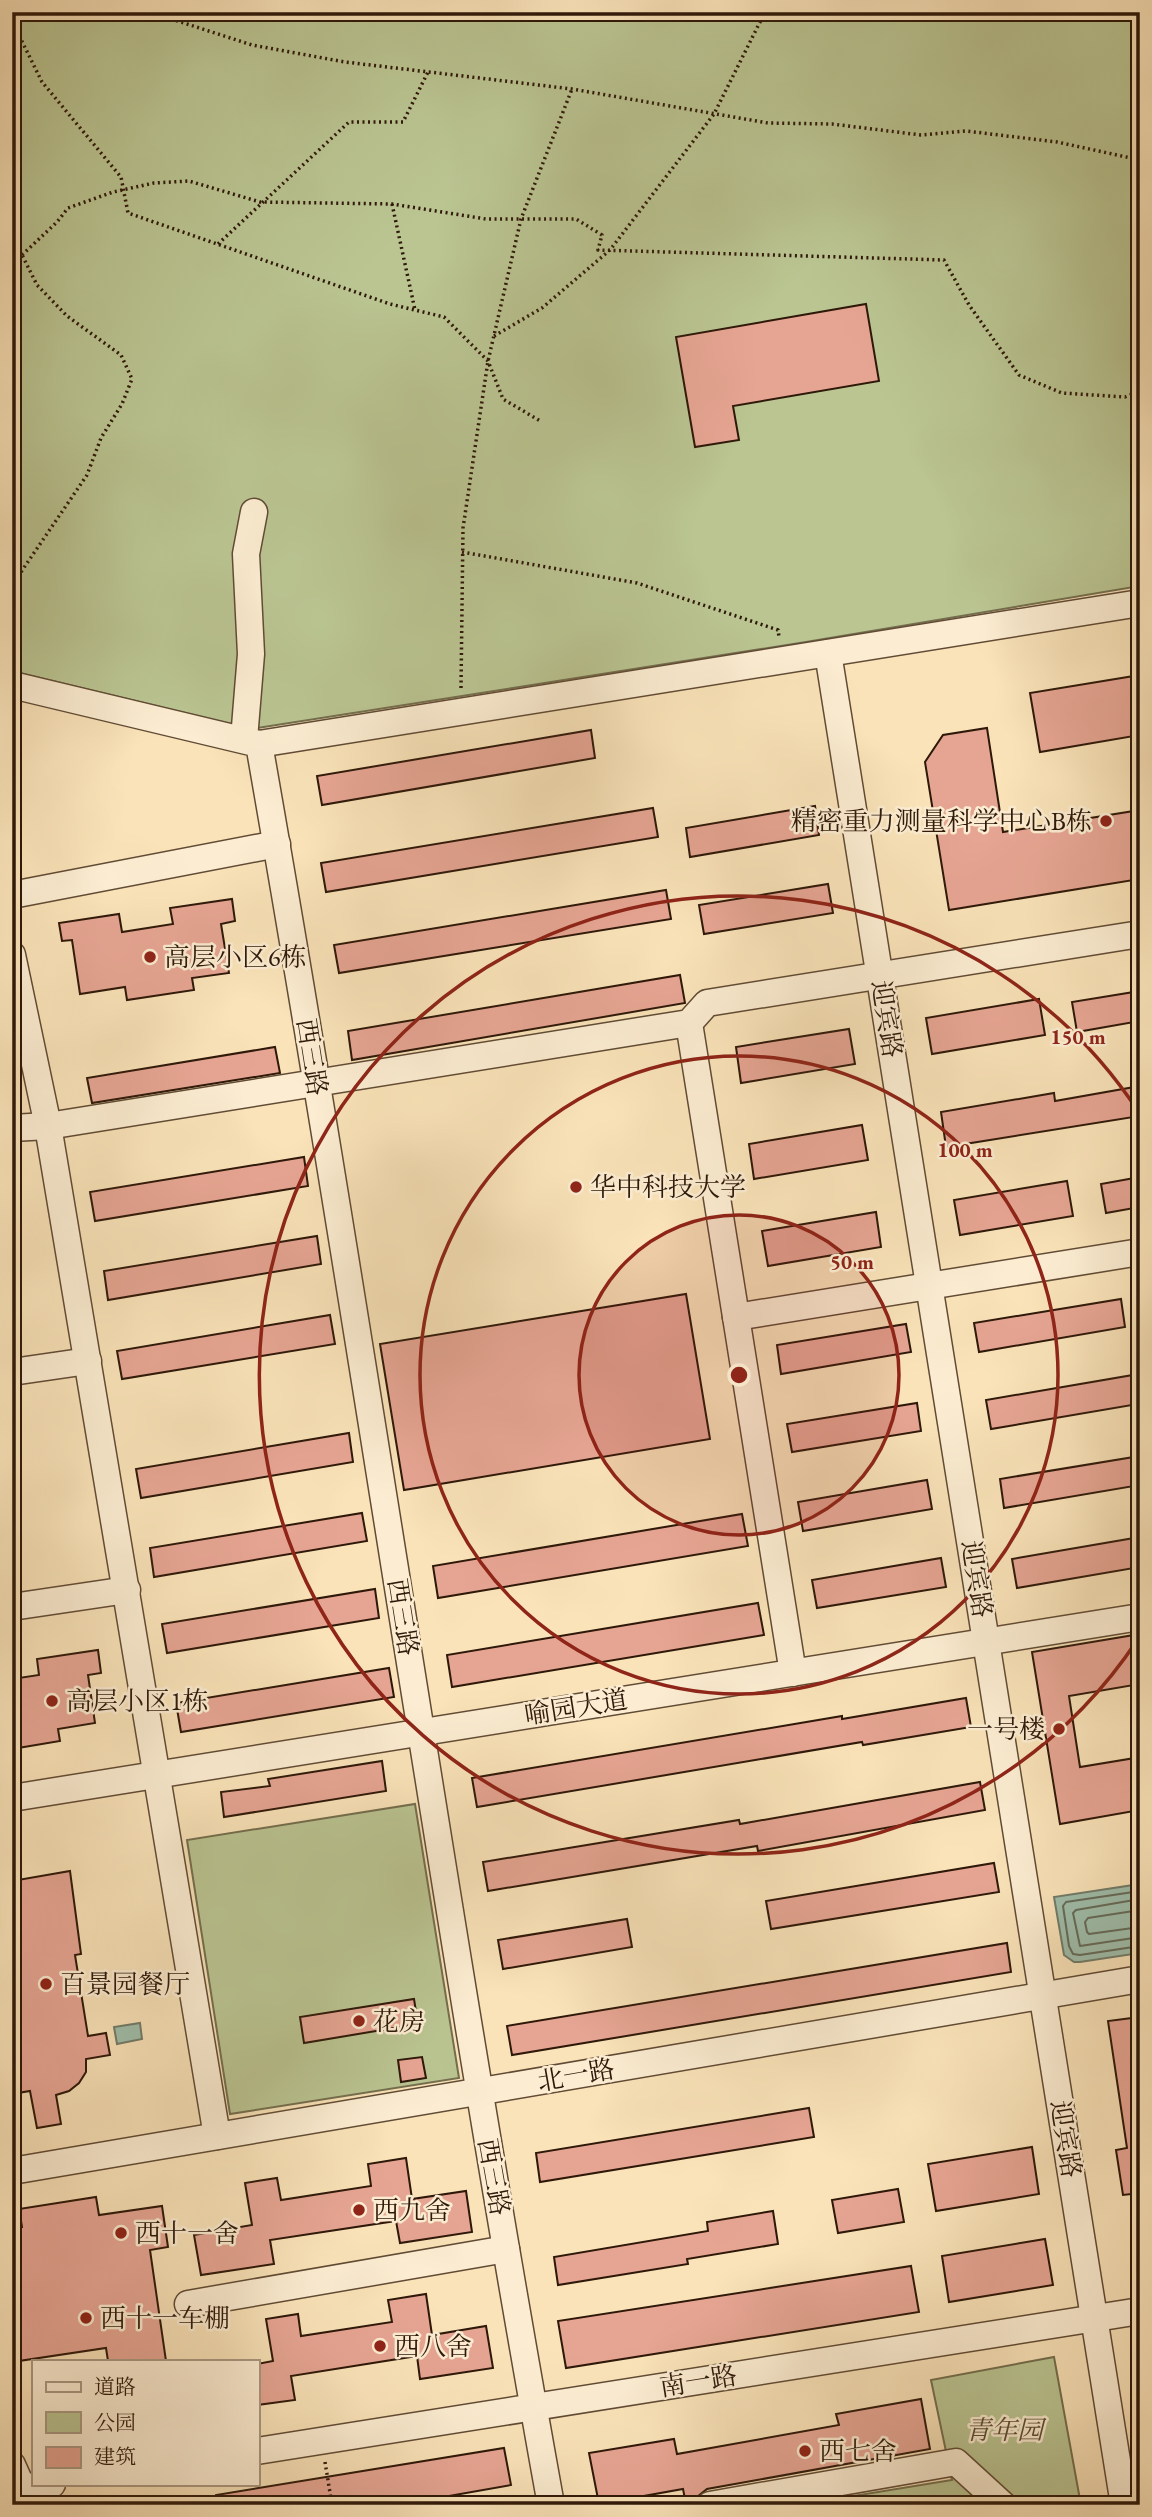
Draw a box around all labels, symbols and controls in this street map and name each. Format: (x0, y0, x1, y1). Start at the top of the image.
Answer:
place label: 精密重力测量科学中心B栋 (791, 804, 1092, 838)
marker: 精密重力测量科学中心B栋 (1098, 813, 1114, 829)
place label: 高层小区6栋 (164, 940, 306, 974)
marker: 高层小区6栋 (142, 949, 158, 965)
street label: 迎宾路 (864, 978, 910, 1060)
street label: 西三路 (289, 1016, 335, 1098)
text: 150 m (1050, 1023, 1106, 1050)
text: 100 m (937, 1136, 993, 1163)
place label: 华中科技大学 (590, 1170, 746, 1204)
marker: 华中科技大学 (568, 1179, 584, 1195)
text: 50 m (830, 1248, 874, 1275)
centre of rings (727, 1363, 751, 1387)
street label: 迎宾路 (954, 1538, 1000, 1620)
street label: 西三路 (380, 1576, 426, 1658)
street label: 喻园大道 (522, 1682, 630, 1732)
place label: 高层小区1栋 (66, 1684, 208, 1718)
marker: 高层小区1栋 (44, 1693, 60, 1709)
place label: 一号楼 (967, 1712, 1045, 1746)
marker: 一号楼 (1051, 1721, 1067, 1737)
place label: 百景园餐厅 (60, 1967, 190, 2001)
marker: 百景园餐厅 (38, 1976, 54, 1992)
place label: 花房 (373, 2004, 425, 2038)
marker: 花房 (351, 2013, 367, 2029)
street label: 北一路 (535, 2051, 617, 2099)
street label: 迎宾路 (1043, 2098, 1089, 2180)
street label: 西三路 (470, 2136, 518, 2218)
place label: 西九舍 (373, 2193, 451, 2227)
marker: 西九舍 (351, 2202, 367, 2218)
place label: 西十一舍 (135, 2216, 239, 2250)
marker: 西十一舍 (113, 2225, 129, 2241)
place label: 西十一车棚 (100, 2301, 230, 2335)
marker: 西十一车棚 (78, 2310, 94, 2326)
place label: 西八舍 (394, 2329, 472, 2363)
marker: 西八舍 (372, 2338, 388, 2354)
street label: 南一路 (657, 2358, 739, 2404)
legend (32, 2360, 259, 2486)
text: 道路 (94, 2373, 136, 2400)
text: 公园 (94, 2409, 136, 2436)
park label: 青年园 (965, 2413, 1047, 2447)
place label: 西七舍 (819, 2434, 897, 2468)
text: 建筑 (94, 2443, 136, 2470)
marker: 西七舍 (797, 2443, 813, 2459)

